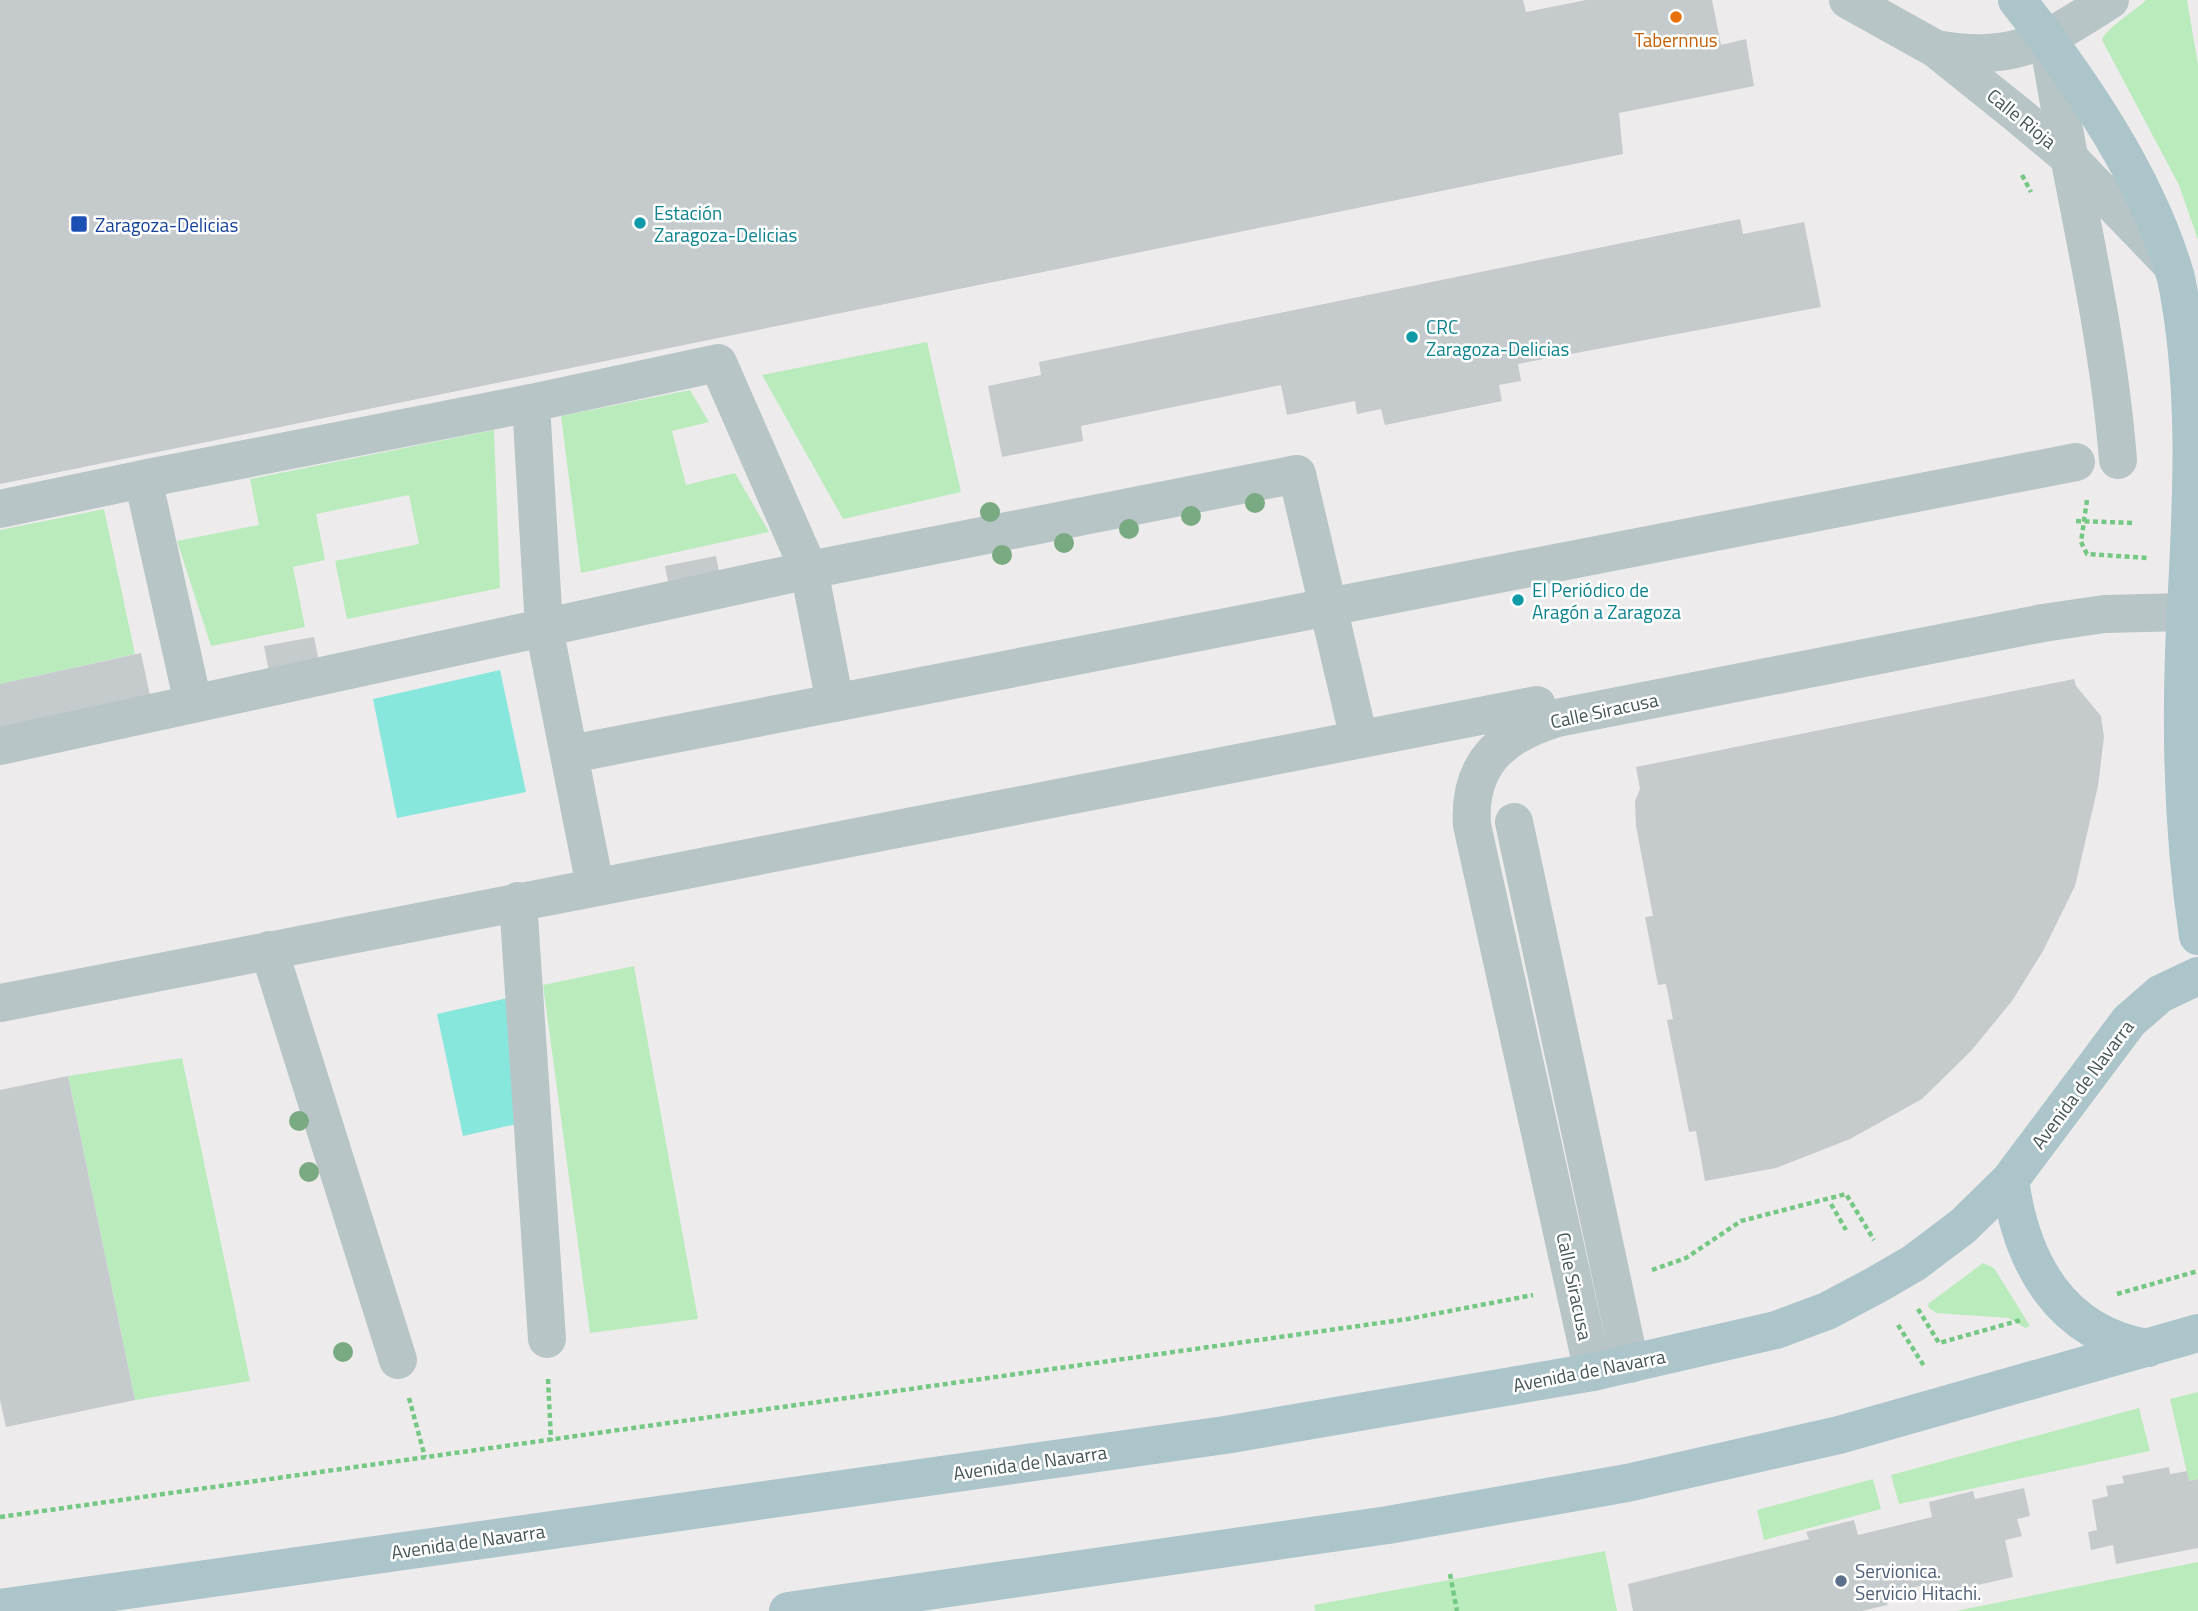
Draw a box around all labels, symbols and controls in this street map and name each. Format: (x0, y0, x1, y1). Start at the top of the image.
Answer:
marker: Tabernnus (1668, 9, 1684, 25)
place label: Tabernnus (1634, 25, 1718, 54)
street label: Calle Rioja (1981, 81, 2063, 155)
place label: Estación Zaragoza-Delicias (654, 198, 797, 249)
place label: Zaragoza-Delicias (95, 210, 238, 239)
marker: Zaragoza-Delicias (69, 214, 89, 234)
marker: Estación Zaragoza-Delicias (632, 215, 648, 231)
place label: CRC Zaragoza-Delicias (1426, 312, 1569, 363)
marker: CRC Zaragoza-Delicias (1404, 329, 1420, 345)
place label: El Periódico de Aragón a Zaragoza (1532, 575, 1681, 626)
marker: El Periódico de Aragón a Zaragoza (1510, 592, 1526, 608)
street label: Calle Siracusa (1547, 684, 1661, 736)
street label: Avenida de Navarra (2024, 1013, 2140, 1155)
street label: Calle Siracusa (1549, 1229, 1601, 1343)
street label: Avenida de Navarra (1510, 1341, 1668, 1399)
street label: Avenida de Navarra (951, 1437, 1109, 1487)
street label: Avenida de Navarra (389, 1516, 547, 1566)
place label: Servionica. Servicio Hitachi. (1855, 1556, 1981, 1607)
marker: Servionica. Servicio Hitachi. (1833, 1573, 1849, 1589)

